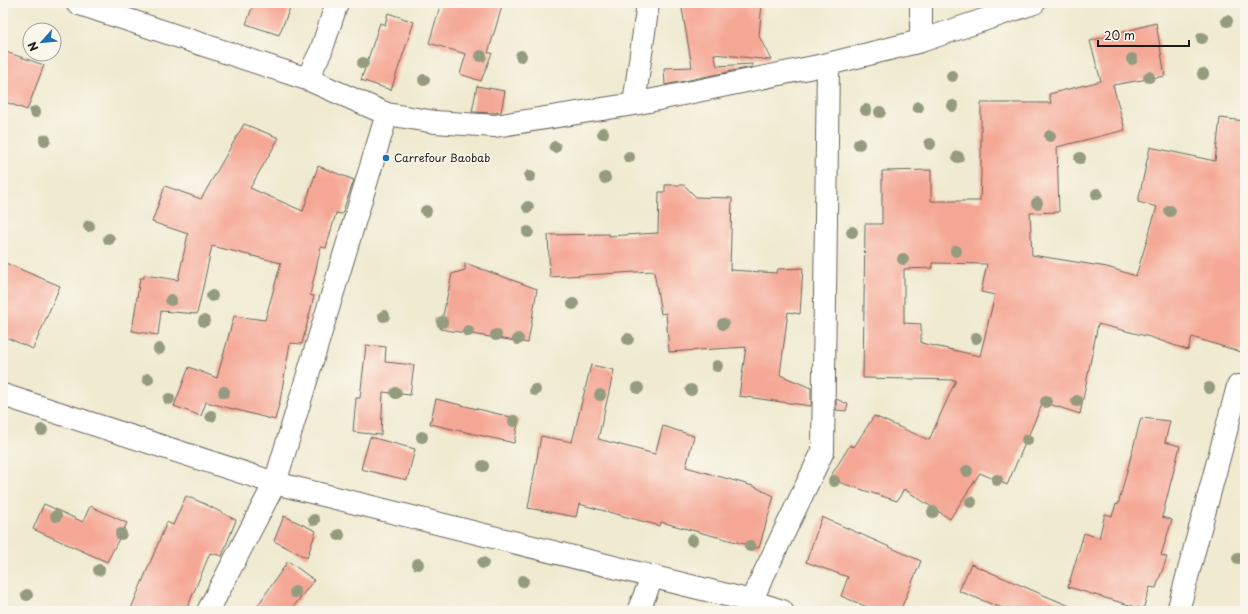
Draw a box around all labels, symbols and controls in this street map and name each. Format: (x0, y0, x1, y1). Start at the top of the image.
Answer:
north arrow (22, 22, 62, 62)
scale bar (1098, 22, 1189, 48)
text: 20 m (1104, 26, 1135, 44)
text: N (23, 39, 42, 55)
place label: Carrefour Baobab (394, 149, 490, 166)
marker: Carrefour Baobab (381, 153, 391, 163)

